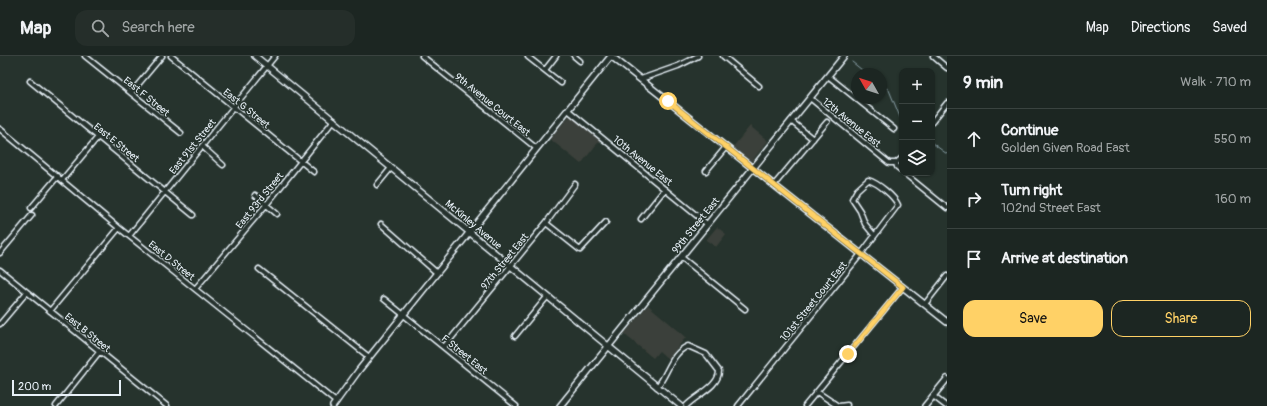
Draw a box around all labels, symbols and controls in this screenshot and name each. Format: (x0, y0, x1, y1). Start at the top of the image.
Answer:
search box (75, 10, 355, 46)
text: Map (20, 16, 51, 40)
icon: search (89, 17, 111, 39)
text: Search here (121, 18, 195, 37)
text: Map (1086, 19, 1109, 36)
text: Directions (1131, 19, 1190, 36)
text: Saved (1212, 19, 1247, 36)
north arrow (851, 68, 887, 104)
map controls (899, 68, 935, 176)
button: + (899, 68, 935, 104)
street label: 9th Avenue Court East (452, 71, 533, 140)
text: 9 min (963, 72, 1003, 93)
text: Walk · 710 m (1180, 74, 1251, 90)
street label: East F Street (121, 75, 173, 120)
street label: East G Street (221, 86, 273, 132)
route start (659, 92, 677, 110)
street label: 12th Avenue East (820, 96, 884, 151)
button: − (899, 104, 935, 140)
street label: East 91st Street (167, 116, 219, 177)
street label: East E Street (91, 121, 142, 165)
text: Continue (1001, 121, 1059, 140)
icon: ahead (963, 128, 985, 150)
text: 550 m (1214, 131, 1251, 147)
street label: 10th Avenue East (610, 133, 675, 189)
button: layers (899, 140, 935, 176)
text: Golden Given Road East (1001, 140, 1130, 156)
street label: East 93rd Street (233, 169, 287, 231)
text: Turn right (1001, 181, 1062, 200)
icon: right (963, 188, 985, 210)
text: 160 m (1215, 191, 1251, 207)
street label: 99th Street East (669, 194, 723, 256)
street label: McKinley Avenue (443, 198, 504, 252)
text: 102nd Street East (1001, 200, 1101, 216)
street label: 97th Street East (478, 230, 532, 292)
street label: East D Street (146, 238, 198, 284)
icon: arrive (963, 248, 985, 270)
text: Arrive at destination (1001, 249, 1128, 268)
street label: 101st Street Court East (778, 259, 850, 344)
button: Save (963, 300, 1103, 337)
button: Share (1111, 300, 1251, 337)
street label: East B Street (62, 311, 113, 356)
street label: F Street East (439, 333, 491, 378)
route end (839, 345, 857, 363)
scale bar (12, 378, 121, 397)
text: 200 m (18, 380, 51, 393)

